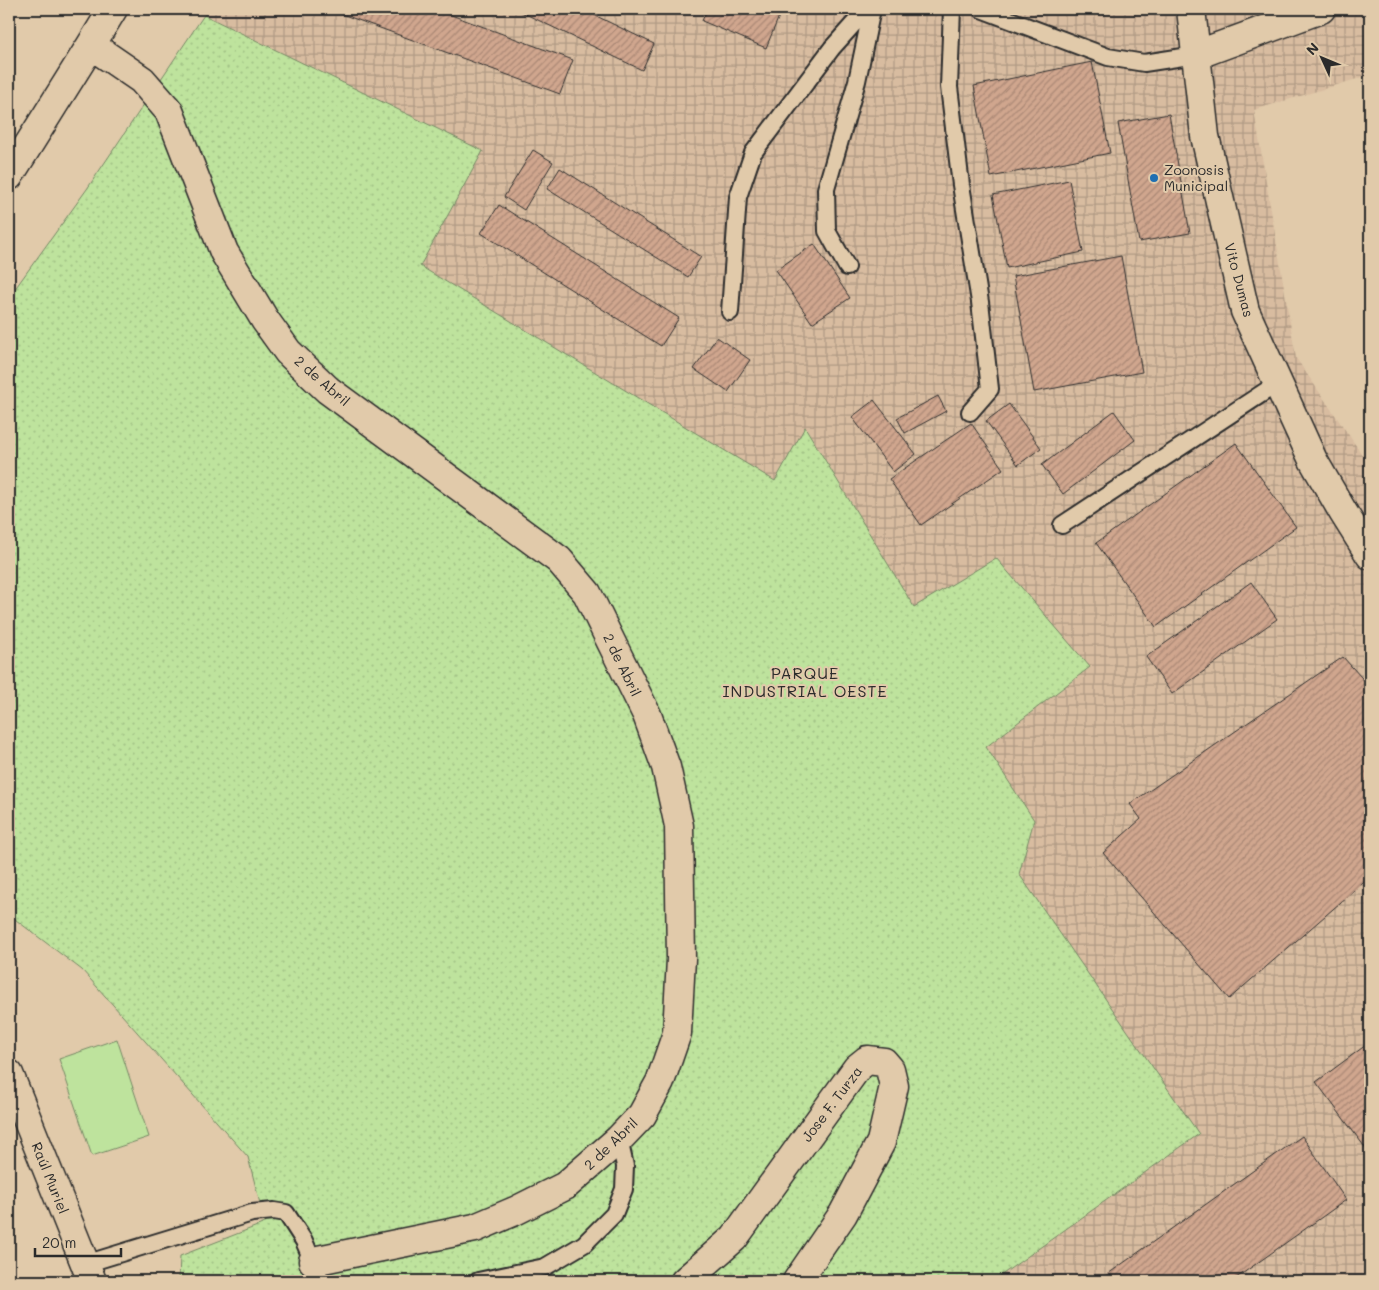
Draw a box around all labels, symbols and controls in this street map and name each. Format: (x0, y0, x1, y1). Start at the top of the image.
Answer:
north arrow (1296, 32, 1346, 82)
text: N (1302, 38, 1323, 59)
place label: Zoonosis Municipal (1164, 160, 1228, 195)
marker: Zoonosis Municipal (1148, 172, 1160, 184)
street label: Vito Dumas (1220, 241, 1259, 319)
street label: 2 de Abril (291, 351, 354, 410)
street label: 2 de Abril (599, 630, 646, 699)
district label: PARQUE INDUSTRIAL OESTE (722, 662, 888, 701)
street label: Jose F. Turza (797, 1062, 866, 1145)
street label: 2 de Abril (580, 1113, 642, 1174)
street label: Raúl Muriel (27, 1139, 73, 1216)
scale bar (35, 1225, 121, 1257)
text: 20 m (42, 1232, 76, 1252)

